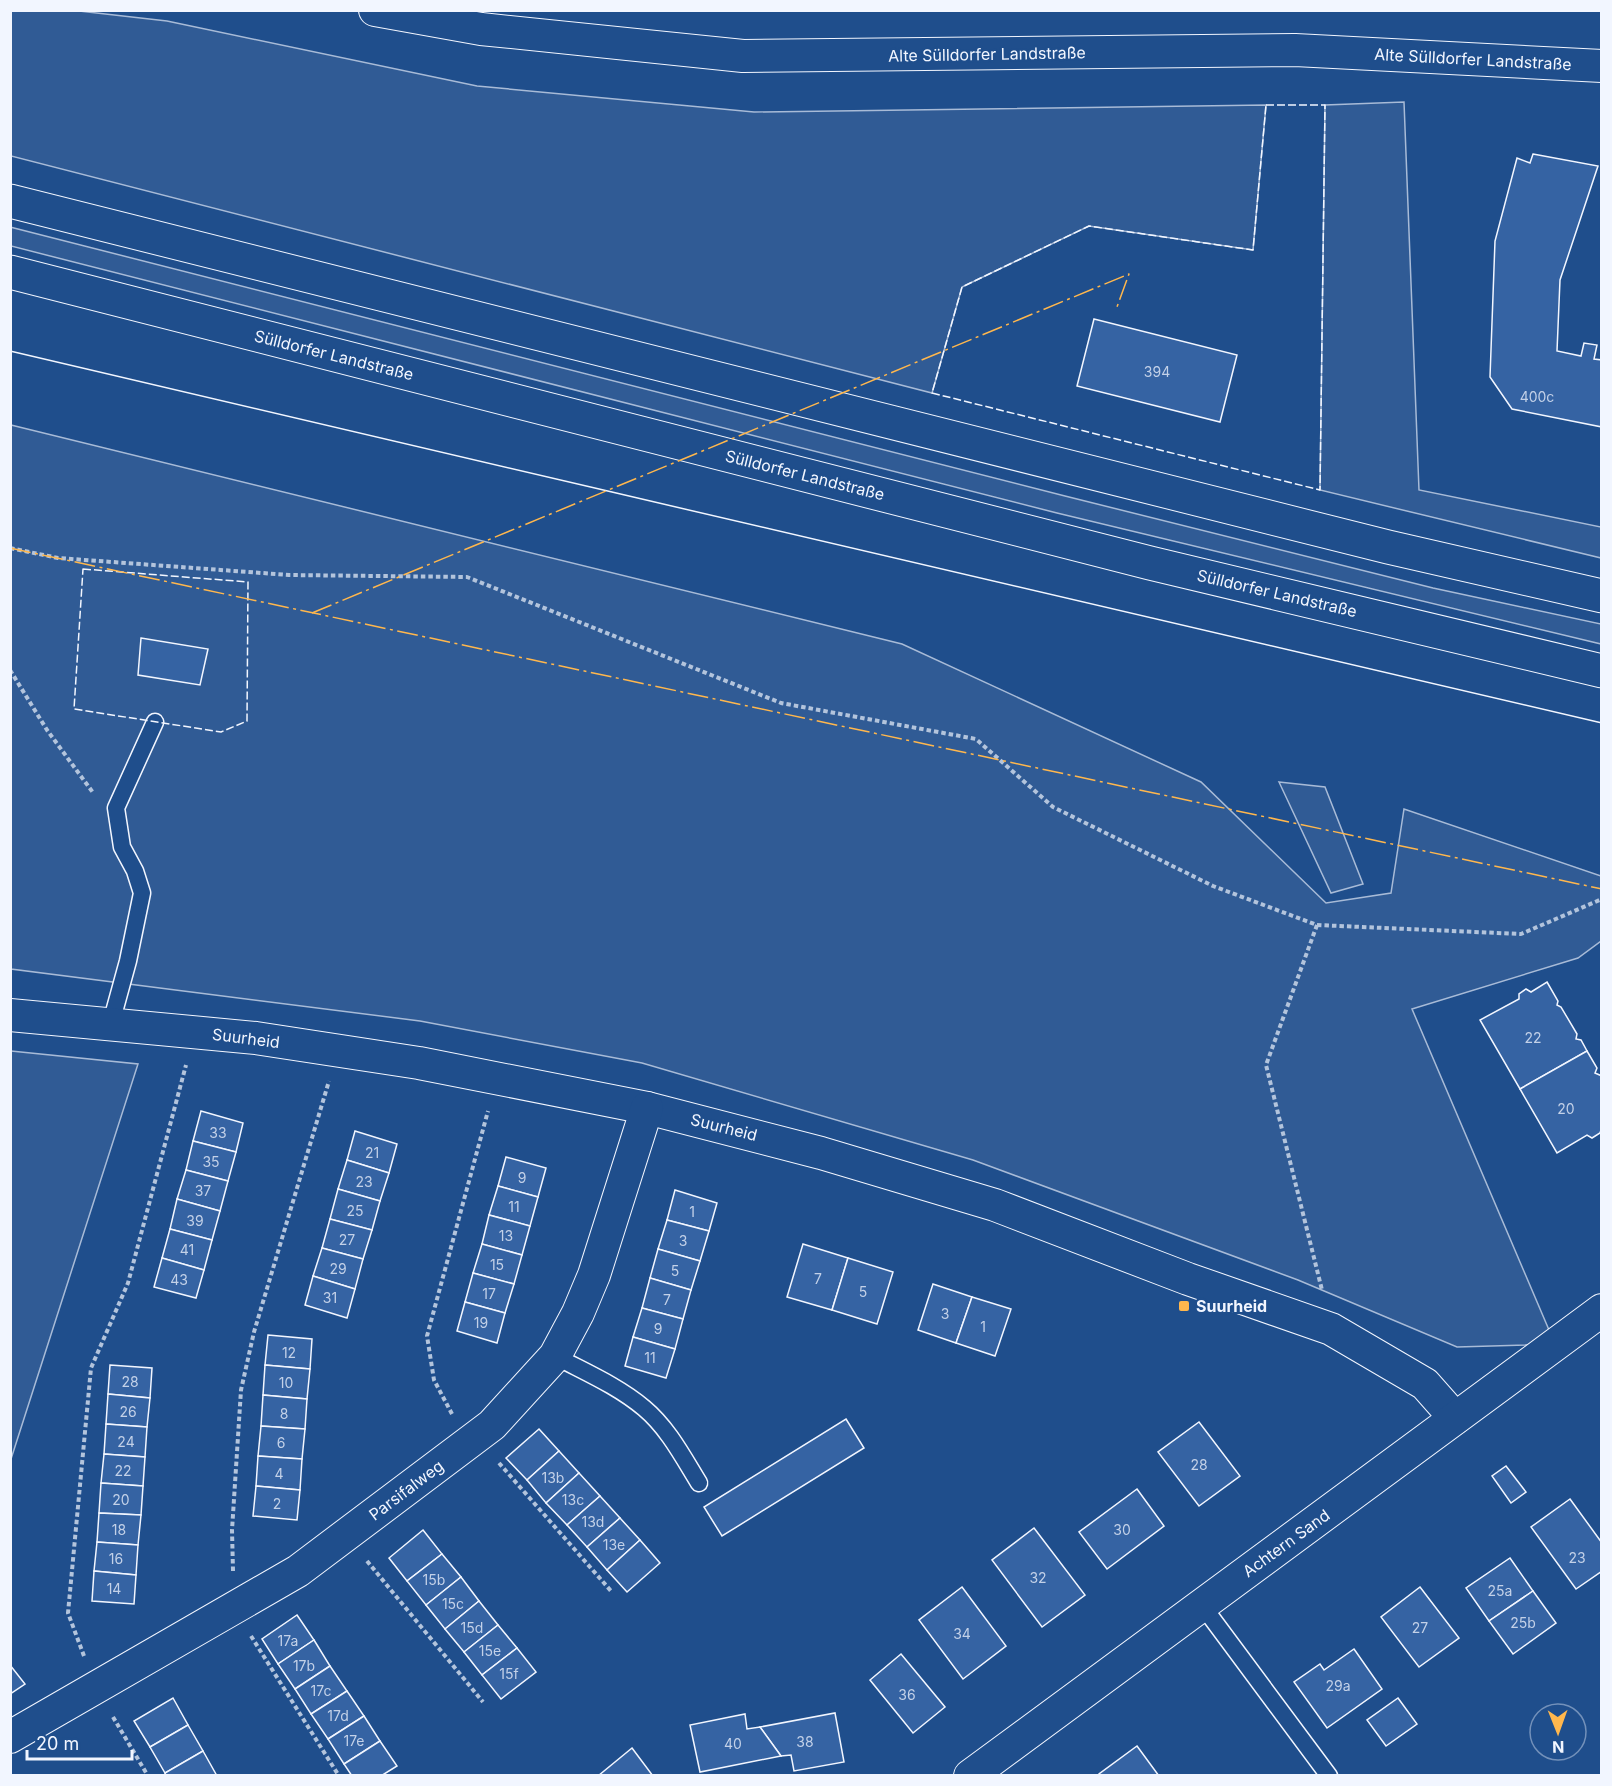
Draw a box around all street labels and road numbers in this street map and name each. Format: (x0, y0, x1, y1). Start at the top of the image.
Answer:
street label: Alte Sülldorfer Landstraße (888, 42, 1086, 66)
street label: Alte Sülldorfer Landstraße (1374, 44, 1572, 74)
street label: Sülldorfer Landstraße (252, 326, 416, 384)
street label: Sülldorfer Landstraße (723, 446, 887, 504)
street label: Sülldorfer Landstraße (1195, 565, 1359, 621)
street label: Suurheid (211, 1024, 281, 1052)
street label: Suurheid (689, 1109, 759, 1145)
street label: Parsifalweg (365, 1456, 447, 1524)
street label: Achtern Sand (1239, 1505, 1333, 1581)

